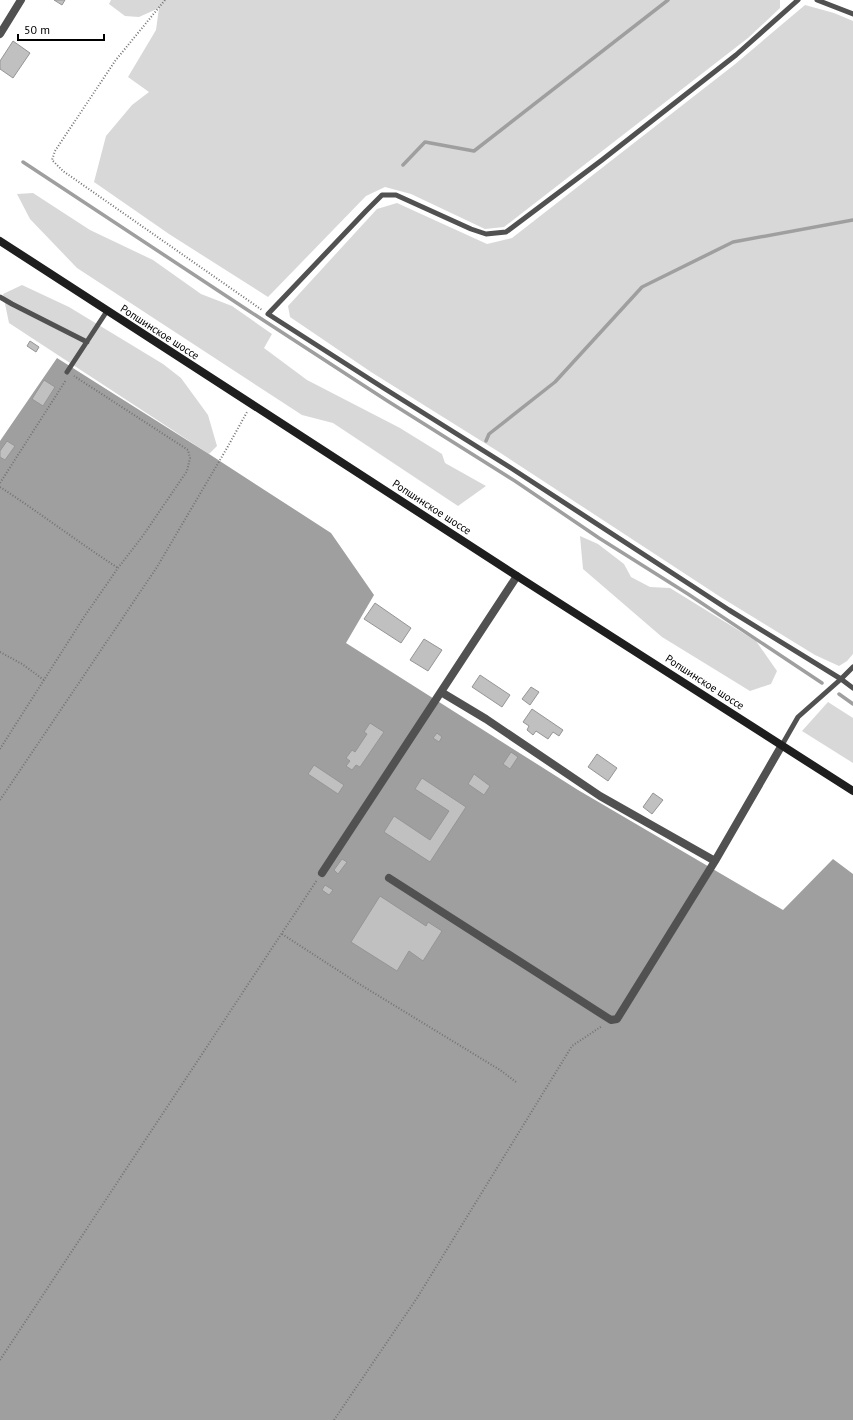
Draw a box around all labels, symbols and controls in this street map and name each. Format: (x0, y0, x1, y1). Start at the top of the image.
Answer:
scale bar (18, 16, 104, 42)
text: 50 m (24, 22, 50, 37)
street label: Ропшинское шоссе (118, 301, 202, 363)
street label: Ропшинское шоссе (390, 476, 474, 538)
street label: Ропшинское шоссе (663, 651, 747, 713)

